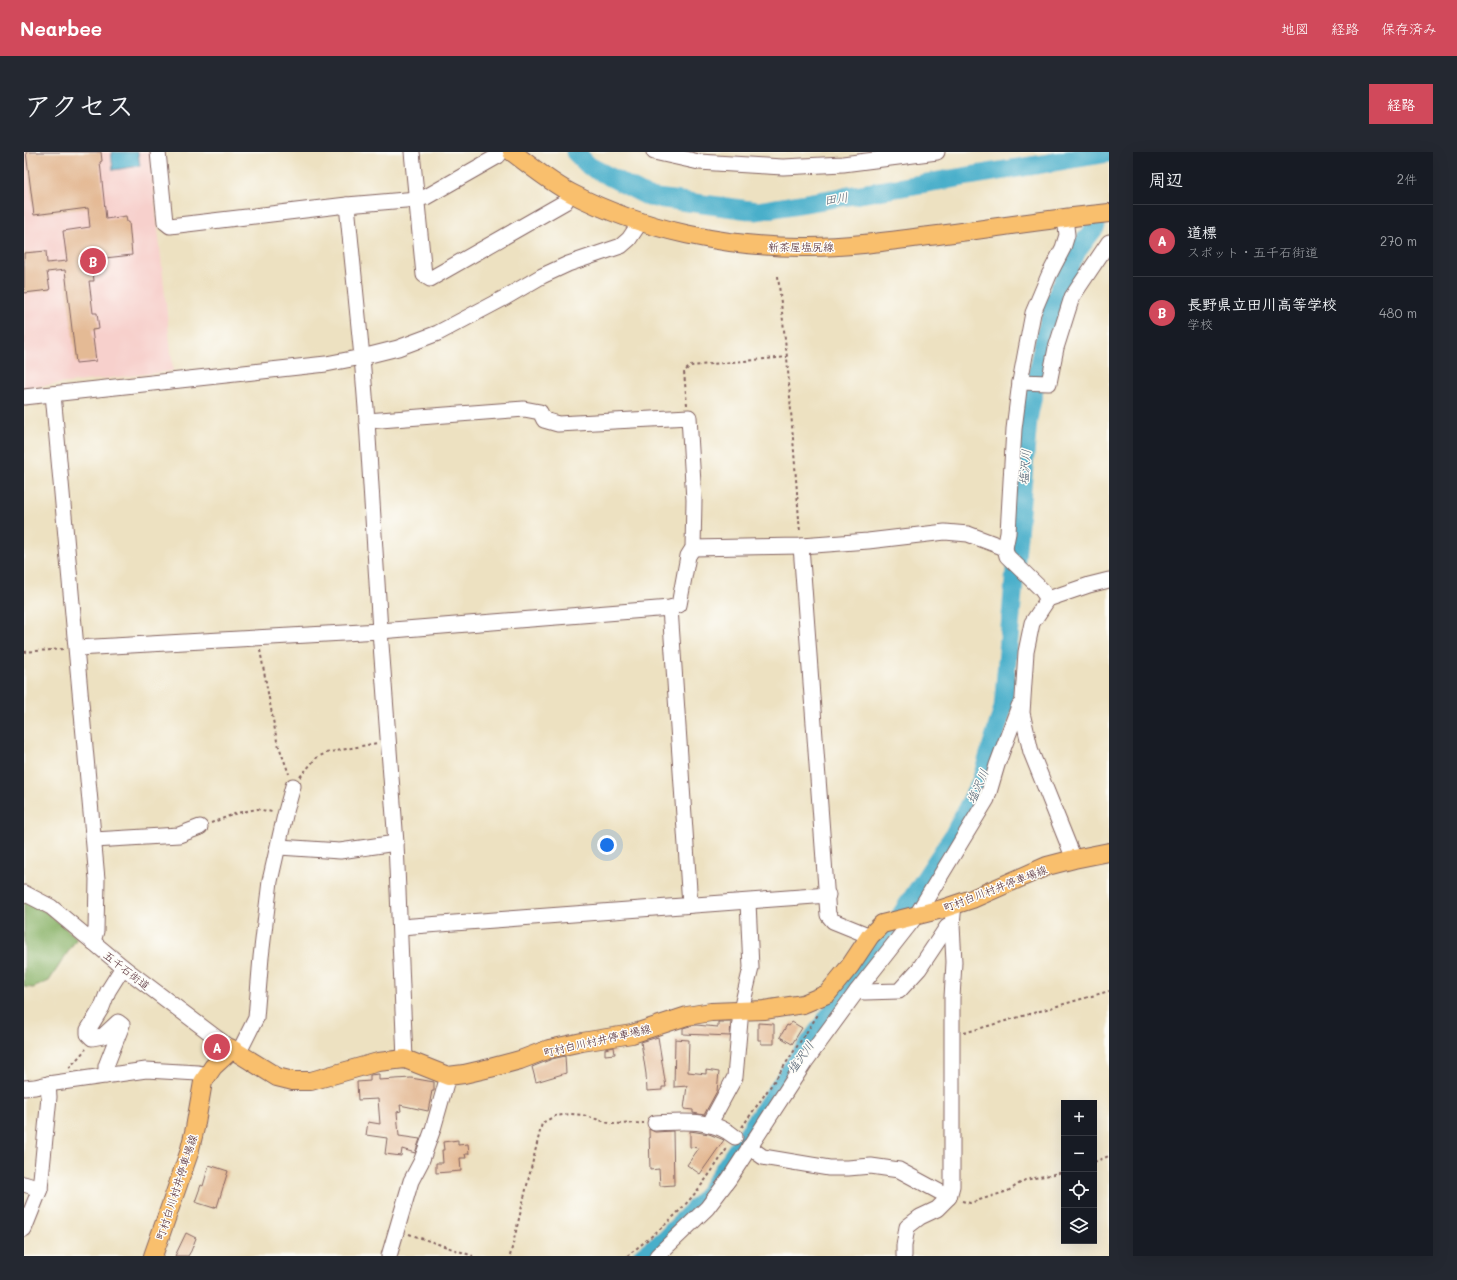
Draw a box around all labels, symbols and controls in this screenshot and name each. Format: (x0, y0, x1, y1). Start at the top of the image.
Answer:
text: Nearbee (20, 16, 102, 41)
text: 地図 (1281, 19, 1309, 38)
text: 経路 (1331, 19, 1359, 38)
text: 保存済み (1381, 19, 1437, 38)
button: 経路 (1369, 84, 1433, 124)
text: アクセス (24, 87, 134, 123)
text: 周辺 (1149, 168, 1183, 190)
text: 2件 (1397, 170, 1417, 187)
water label: 田川 (823, 188, 849, 208)
text: 道標 (1187, 222, 1217, 242)
text: A (1157, 232, 1167, 249)
text: 270 m (1380, 232, 1417, 249)
street label: 新茶屋塩尻線 (768, 239, 834, 254)
text: スポット · 五千石街道 (1187, 243, 1318, 260)
pin: B (80, 246, 106, 276)
text: 長野県立田川高等学校 (1187, 294, 1337, 314)
text: B (1158, 304, 1166, 321)
text: 480 m (1379, 304, 1417, 321)
text: 学校 (1187, 315, 1213, 332)
water label: 塩沢川 (1014, 448, 1034, 486)
water label: 塩沢川 (963, 766, 991, 806)
your location (597, 835, 617, 855)
street label: 町村白川村井停車場線 (941, 861, 1049, 915)
street label: 五千石街道 (101, 947, 153, 993)
street label: 町村白川村井停車場線 (542, 1020, 652, 1060)
pin: A (204, 1032, 230, 1062)
water label: 塩沢川 (783, 1038, 817, 1076)
map controls (1061, 1100, 1097, 1244)
button: + (1061, 1100, 1097, 1136)
street label: 町村白川村井停車場線 (152, 1132, 200, 1242)
button: − (1061, 1136, 1097, 1172)
button: locate (1061, 1172, 1097, 1208)
button: layers (1061, 1208, 1097, 1244)

